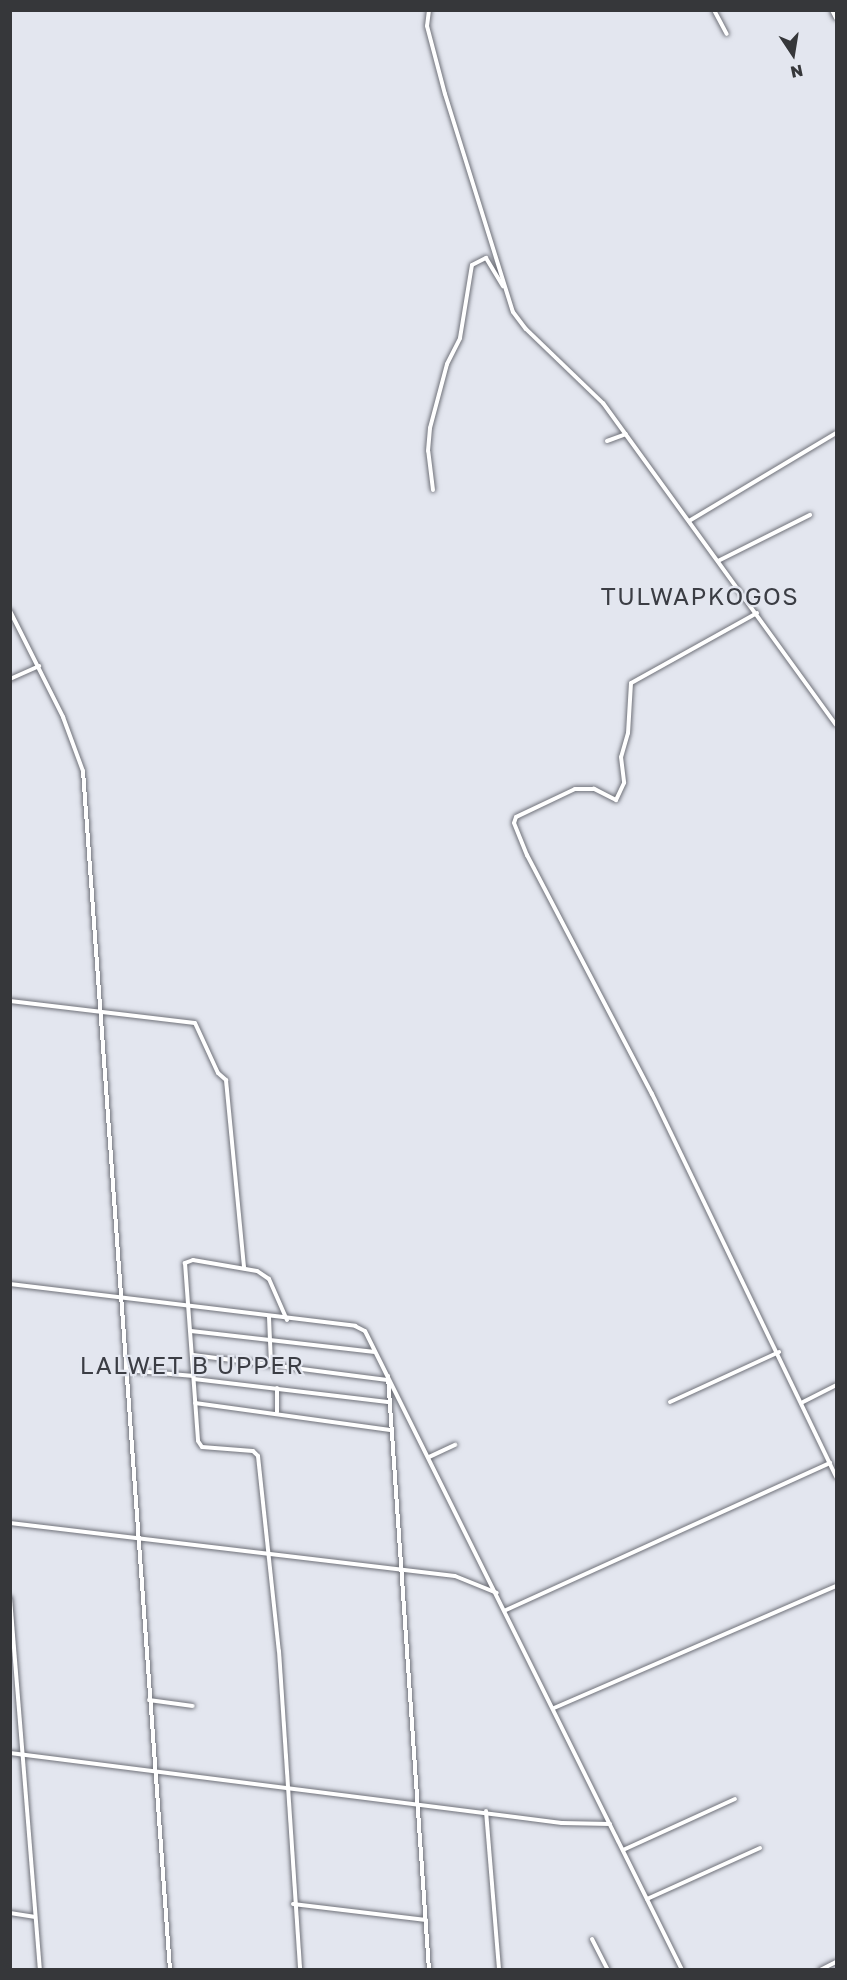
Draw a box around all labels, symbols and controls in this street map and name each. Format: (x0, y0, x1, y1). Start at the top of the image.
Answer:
north arrow (763, 24, 823, 84)
text: N (789, 61, 805, 83)
district label: TULWAPKOGOS (601, 582, 799, 610)
district label: LALWET B UPPER (80, 1351, 304, 1379)

